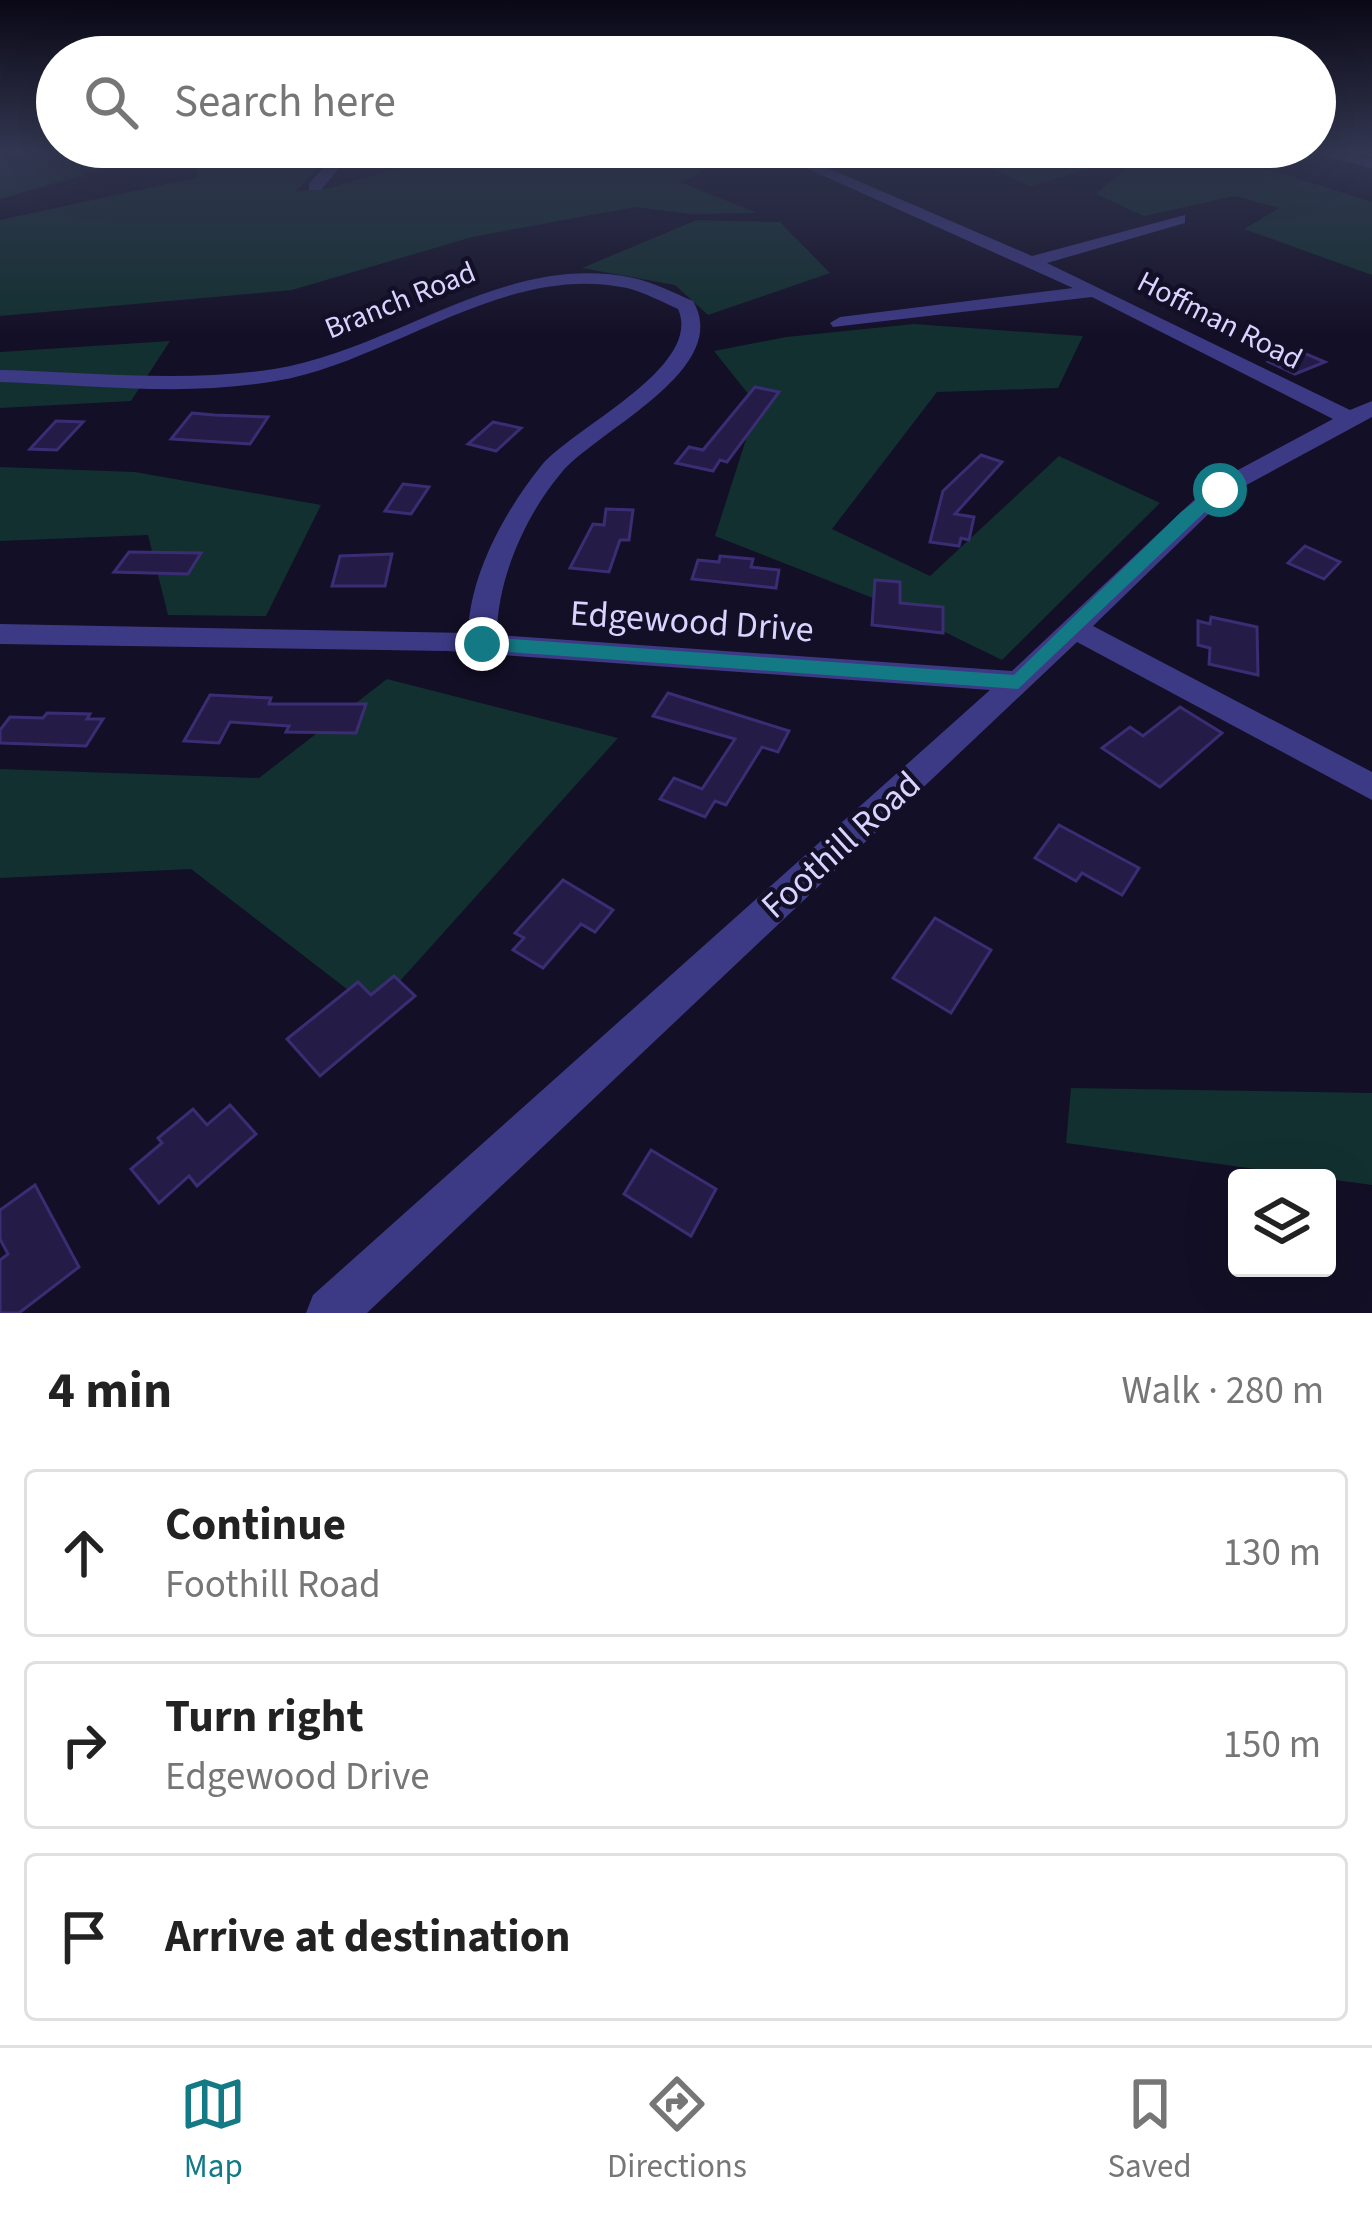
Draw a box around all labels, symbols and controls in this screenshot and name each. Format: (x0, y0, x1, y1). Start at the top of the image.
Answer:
search box (36, 36, 1336, 168)
icon: search (78, 69, 144, 135)
text: Search here (174, 70, 396, 134)
street label: Branch Road (318, 251, 482, 350)
street label: Hoffman Road (1130, 260, 1310, 380)
route start (1193, 463, 1247, 517)
street label: Edgewood Drive (568, 588, 816, 655)
route end (455, 617, 509, 671)
street label: Foothill Road (750, 760, 932, 931)
map controls (1228, 1169, 1336, 1277)
button: layers (1228, 1169, 1336, 1277)
text: 4 min (48, 1355, 172, 1427)
text: Walk · 280 m (1121, 1363, 1324, 1419)
text: Continue (165, 1493, 346, 1557)
icon: ahead (51, 1520, 117, 1586)
text: 130 m (1223, 1525, 1321, 1581)
text: Foothill Road (165, 1557, 381, 1613)
text: Turn right (165, 1685, 364, 1749)
icon: right (51, 1712, 117, 1778)
text: 150 m (1223, 1717, 1321, 1773)
text: Edgewood Drive (165, 1749, 430, 1805)
icon: arrive (51, 1904, 117, 1970)
text: Arrive at destination (165, 1905, 570, 1969)
tab: Map (180, 2071, 246, 2190)
tab: Directions (607, 2071, 747, 2190)
tab: Saved (1107, 2071, 1192, 2190)

